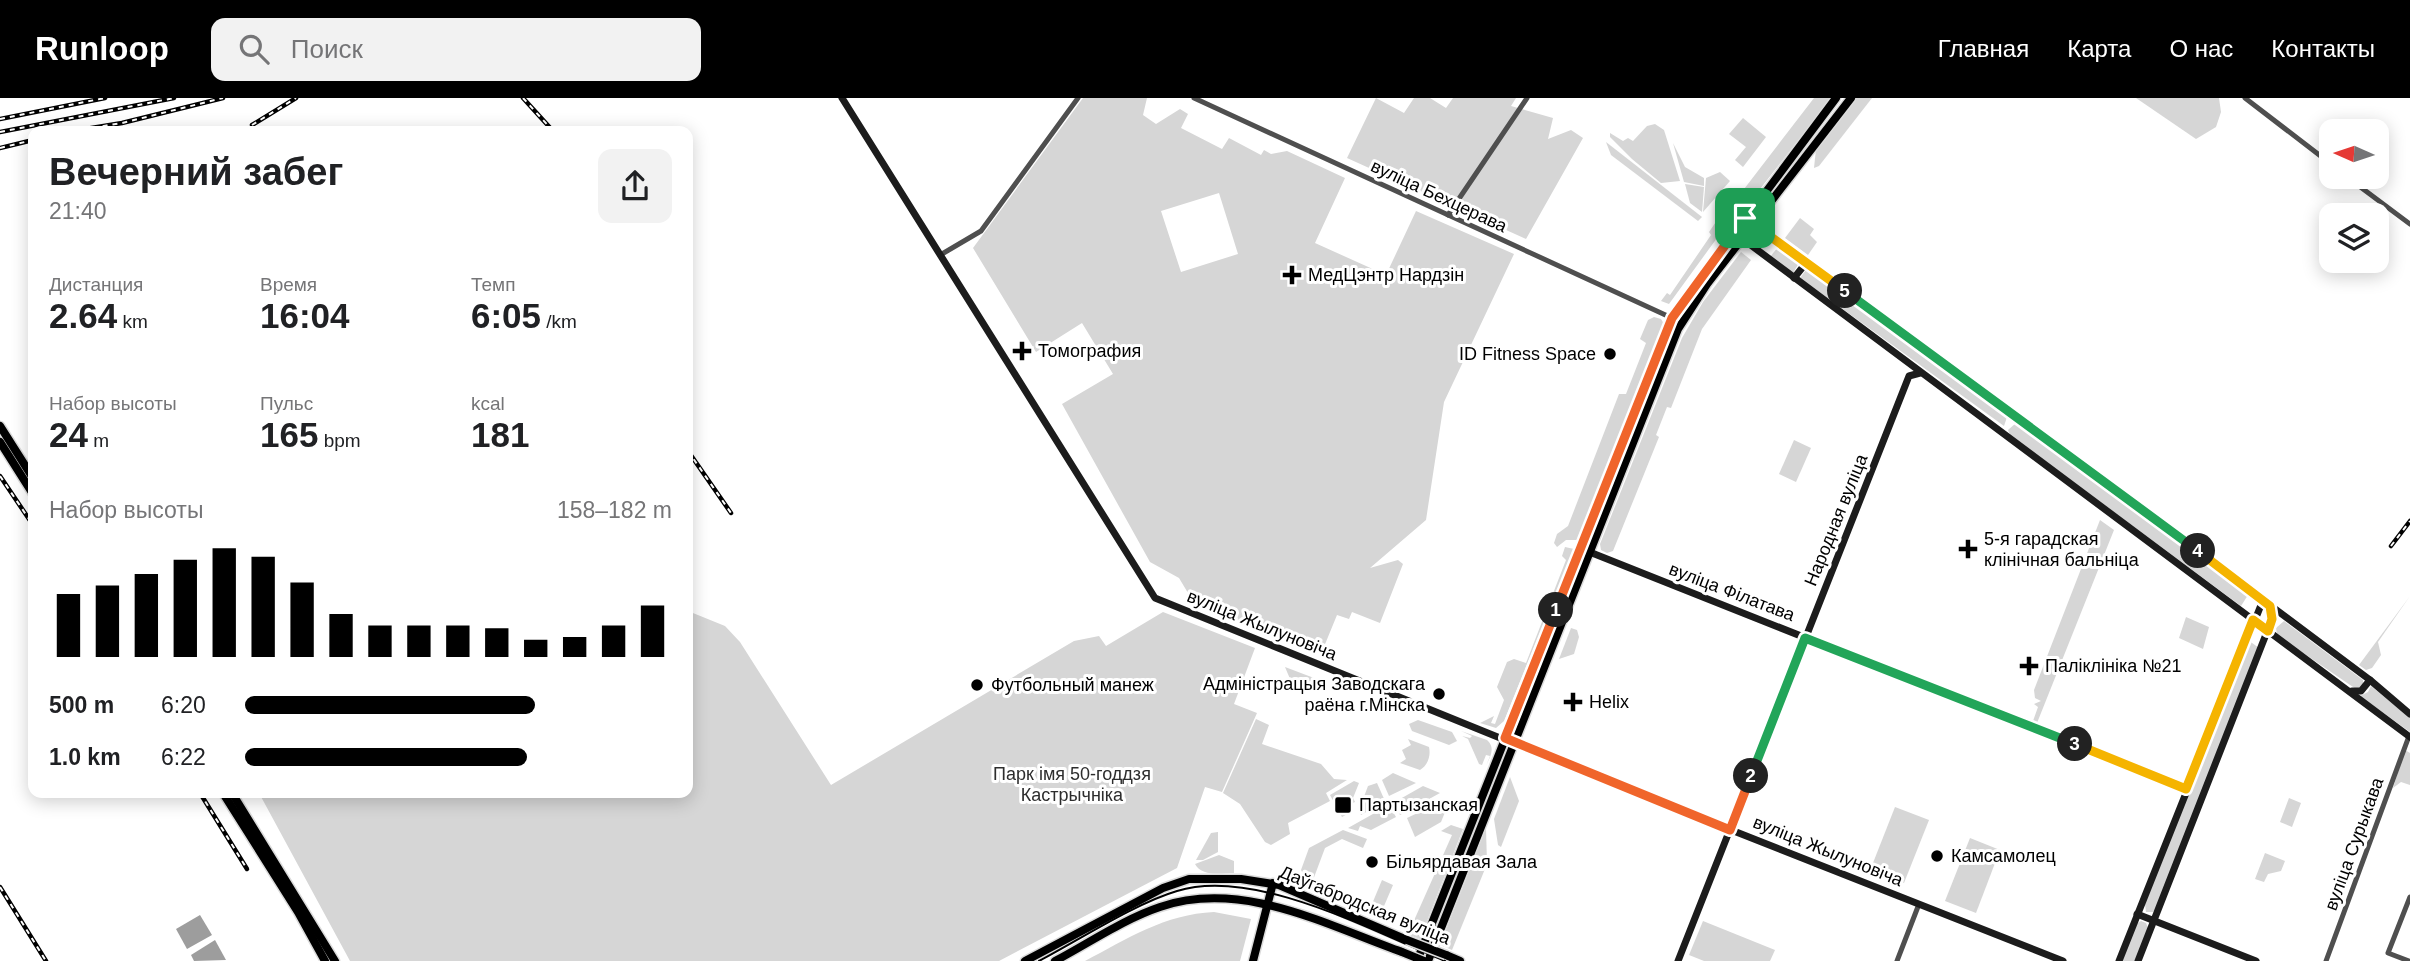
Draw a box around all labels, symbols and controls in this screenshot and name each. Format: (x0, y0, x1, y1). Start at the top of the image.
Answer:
search box (211, 18, 701, 81)
text: Runloop (35, 30, 169, 67)
icon: search (235, 30, 273, 68)
text: Поиск (291, 34, 363, 64)
text: Главная (1938, 35, 2029, 62)
text: Карта (2067, 35, 2131, 62)
text: О нас (2169, 35, 2233, 62)
text: Контакты (2271, 35, 2375, 62)
north arrow (2319, 119, 2389, 189)
map controls (2319, 119, 2389, 273)
button: share (598, 149, 672, 223)
text: Вечерний забег (49, 151, 343, 193)
street label: вуліца Бехцерава (1368, 156, 1511, 237)
pin (1715, 188, 1775, 248)
text: 21:40 (49, 198, 107, 224)
icon: arrive (1726, 199, 1764, 237)
button: layers (2319, 203, 2389, 273)
marker: МедЦэнтр Нардзін (1282, 265, 1302, 285)
place label: МедЦэнтр Нардзін (1308, 265, 1464, 285)
text: Дистанция (49, 274, 143, 295)
text: Время (260, 274, 317, 295)
text: Темп (471, 274, 515, 295)
pin: 5 (1828, 274, 1862, 308)
text: 5 (1839, 280, 1850, 301)
text: 2.64 (49, 296, 117, 335)
text: 16:04 (260, 296, 350, 335)
text: 6:05 (471, 296, 541, 335)
text: km (117, 311, 148, 332)
text: /km (541, 311, 577, 332)
marker: Томография (1012, 341, 1032, 361)
place label: Томография (1038, 341, 1141, 361)
place label: ID Fitness Space (1459, 344, 1596, 364)
marker: ID Fitness Space (1602, 346, 1618, 362)
text: Набор высоты (49, 393, 177, 414)
text: Пульс (260, 393, 313, 414)
text: kcal (471, 393, 505, 414)
text: 24 (49, 415, 88, 454)
text: 165 (260, 415, 318, 454)
text: 181 (471, 415, 529, 454)
text: m (88, 430, 109, 451)
text: bpm (318, 430, 361, 451)
street label: Народная вуліца (1800, 450, 1872, 589)
text: Набор высоты (49, 497, 203, 523)
text: 158–182 m (557, 497, 672, 523)
place label: 5-я гарадская клінічная бальніца (1984, 529, 2140, 570)
pin: 4 (2180, 533, 2216, 568)
marker: 5-я гарадская клінічная бальніца (1958, 539, 1978, 559)
text: 4 (2192, 540, 2203, 561)
street label: вуліца Філатава (1666, 559, 1799, 625)
street label: вуліца Жылуновіча (1184, 586, 1341, 665)
pin: 1 (1538, 592, 1574, 628)
text: 1 (1550, 599, 1561, 620)
marker: Паліклініка №21 (2019, 656, 2039, 676)
place label: Паліклініка №21 (2045, 656, 2182, 676)
place label: Адміністрацыя Заводскага раёна г.Мінска (1203, 674, 1426, 715)
place label: Футбольный манеж (991, 675, 1154, 695)
marker: Футбольный манеж (969, 677, 985, 693)
marker: Адміністрацыя Заводскага раёна г.Мінска (1431, 686, 1447, 702)
text: 500 m (49, 692, 114, 718)
text: 6:20 (161, 692, 206, 718)
marker: Helix (1563, 692, 1583, 712)
place label: Helix (1589, 692, 1629, 712)
pin: 3 (2058, 726, 2092, 762)
text: 3 (2069, 733, 2080, 754)
text: 1.0 km (49, 744, 121, 770)
text: 6:22 (161, 744, 206, 770)
pin: 2 (1734, 758, 1768, 794)
park label: Парк імя 50-годдзя Кастрычніка (993, 764, 1151, 805)
text: 2 (1745, 765, 1756, 786)
street label: вуліца Сурыкава (2321, 774, 2388, 913)
marker: Партызанская (1333, 795, 1353, 815)
place label: Партызанская (1359, 795, 1478, 815)
street label: вуліца Жылуновіча (1750, 812, 1907, 891)
place label: Камсамолец (1951, 846, 2056, 866)
marker: Камсамолец (1929, 848, 1945, 864)
place label: Більярдавая Зала (1386, 852, 1538, 872)
marker: Більярдавая Зала (1364, 854, 1380, 870)
street label: Даўгабродская вуліца (1277, 862, 1454, 949)

